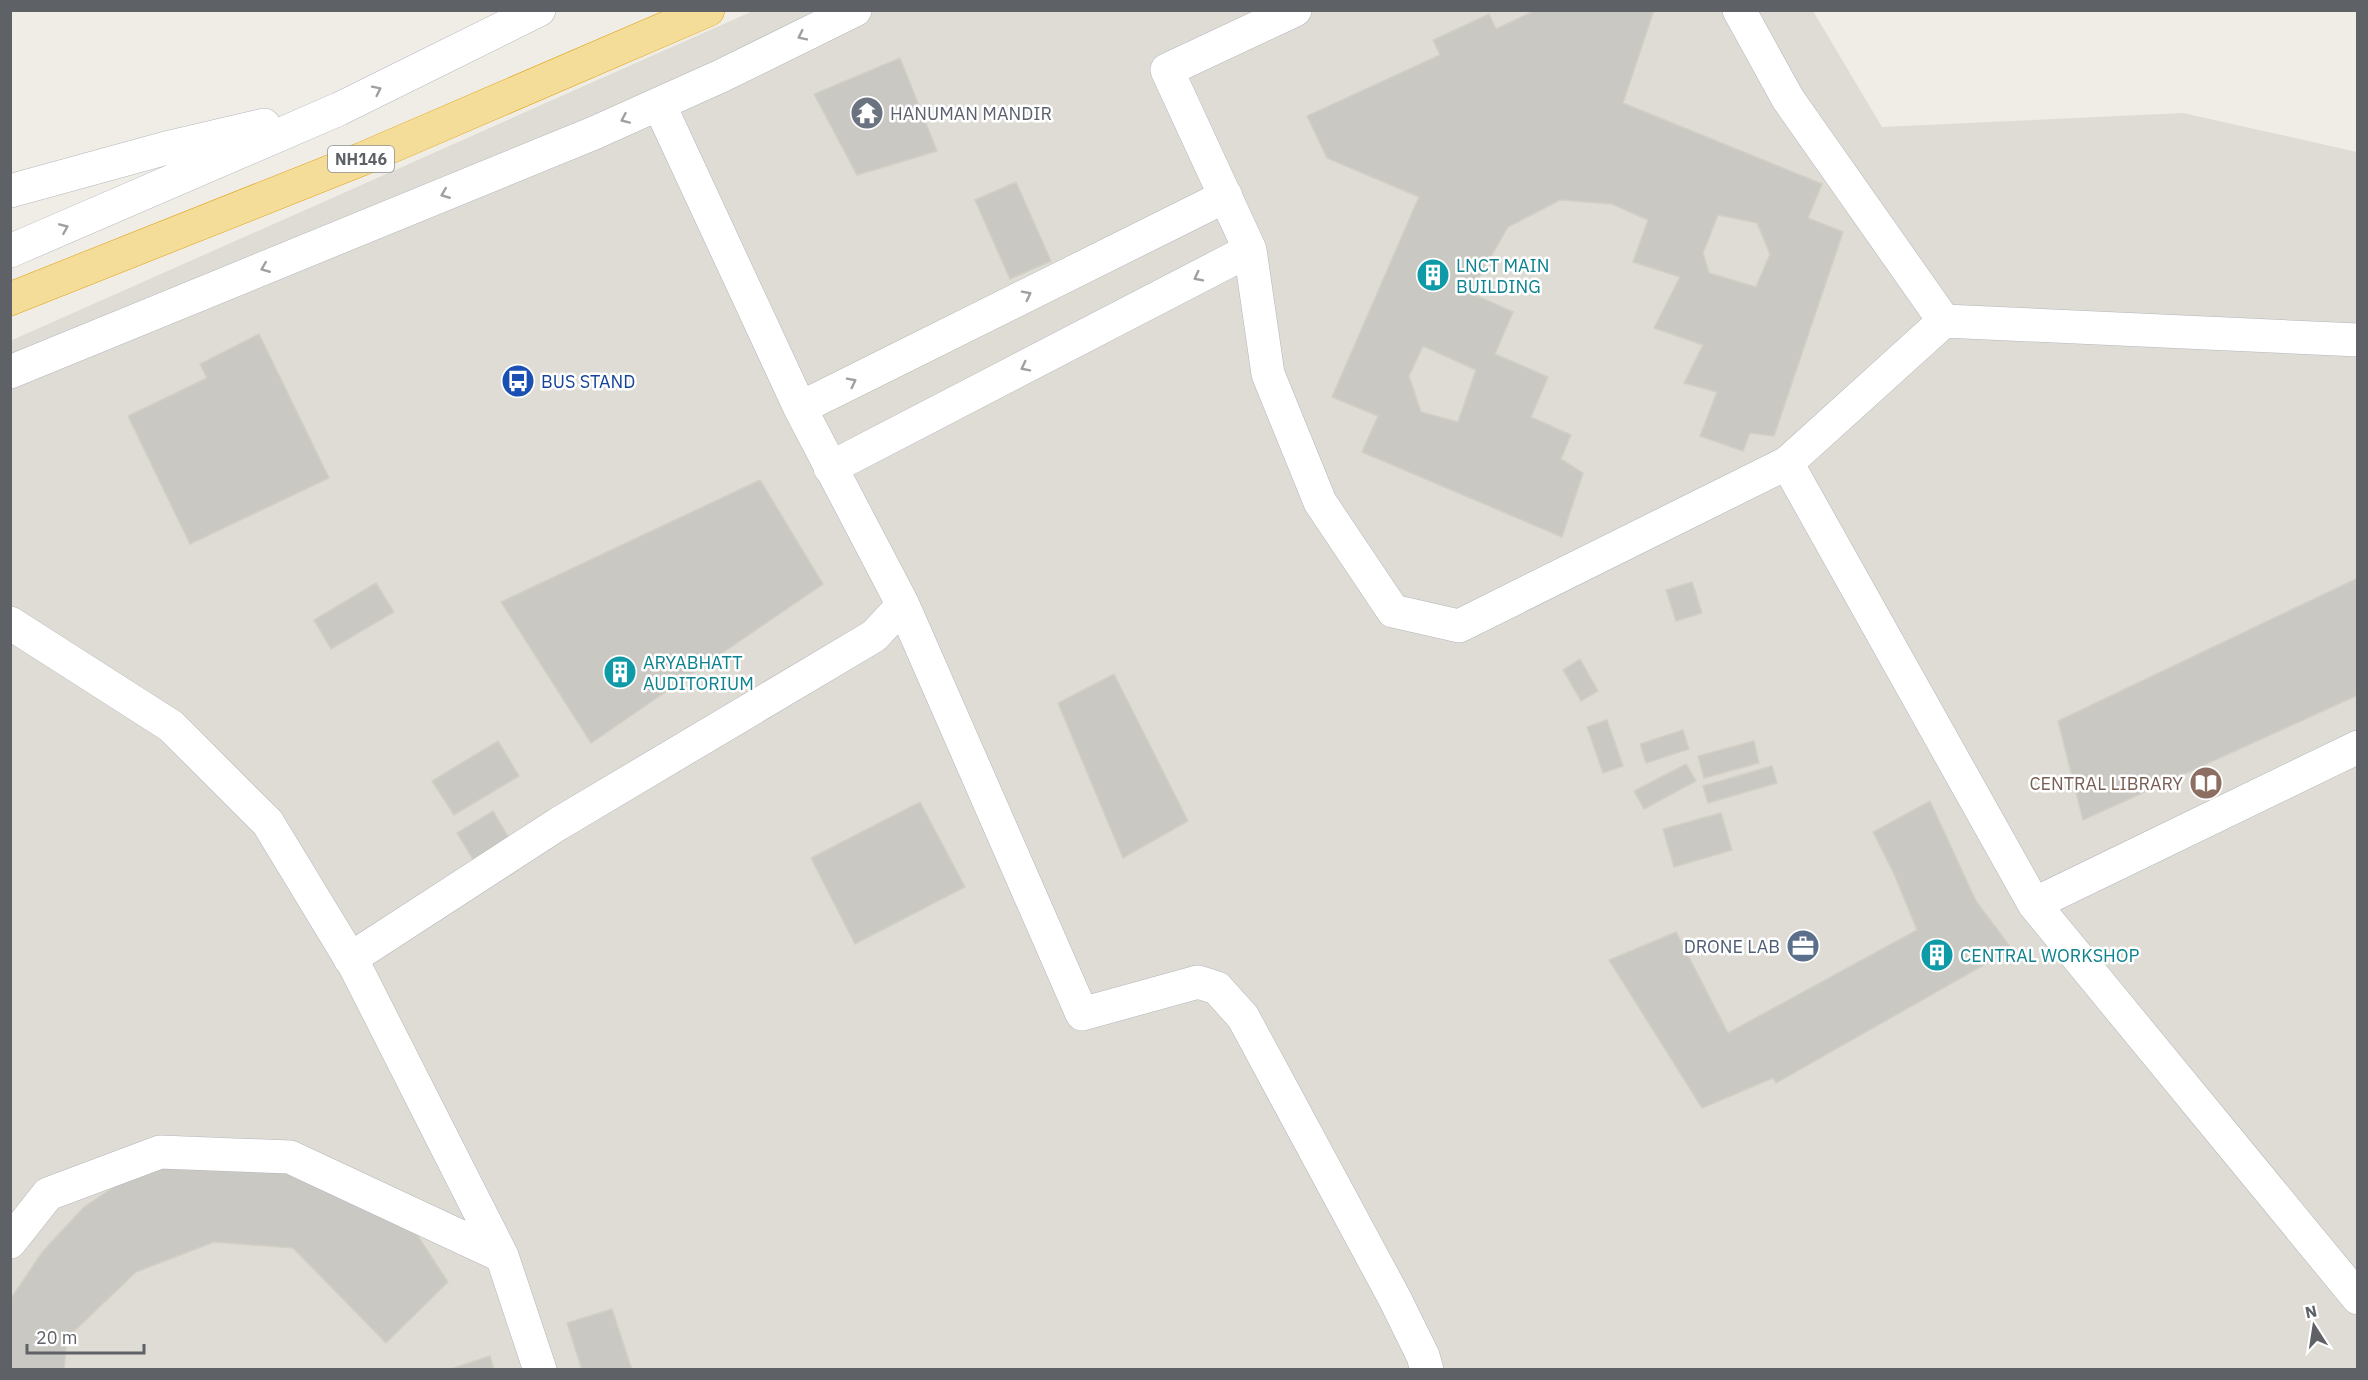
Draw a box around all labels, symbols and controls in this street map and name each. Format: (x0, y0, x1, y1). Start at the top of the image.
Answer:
one-way arrow (798, 29, 809, 41)
one-way arrow (371, 86, 382, 98)
temple icon: HANUMAN MANDIR (849, 95, 885, 131)
place label: HANUMAN MANDIR (890, 102, 1052, 125)
one-way arrow (621, 111, 632, 123)
road number: NH146 (328, 146, 394, 172)
one-way arrow (441, 187, 452, 199)
one-way arrow (58, 223, 69, 235)
place label: LNCT MAIN BUILDING (1456, 254, 1550, 298)
building icon: LNCT MAIN BUILDING (1415, 257, 1451, 293)
one-way arrow (260, 261, 271, 273)
one-way arrow (1193, 270, 1204, 282)
one-way arrow (1020, 291, 1031, 302)
one-way arrow (1020, 360, 1031, 371)
bus stop icon: BUS STAND (500, 363, 536, 399)
place label: BUS STAND (541, 370, 635, 393)
one-way arrow (846, 378, 857, 389)
place label: ARYABHATT AUDITORIUM (643, 651, 754, 695)
building icon: ARYABHATT AUDITORIUM (602, 654, 638, 690)
library icon: CENTRAL LIBRARY (2188, 765, 2224, 801)
place label: CENTRAL LIBRARY (2029, 772, 2183, 795)
office icon: DRONE LAB (1785, 928, 1821, 964)
place label: DRONE LAB (1684, 935, 1780, 958)
building icon: CENTRAL WORKSHOP (1919, 937, 1955, 973)
place label: CENTRAL WORKSHOP (1960, 944, 2140, 967)
north arrow (2284, 1296, 2344, 1356)
text: N (2303, 1300, 2319, 1322)
scale bar (27, 1317, 144, 1355)
text: 20 m (36, 1326, 78, 1349)

